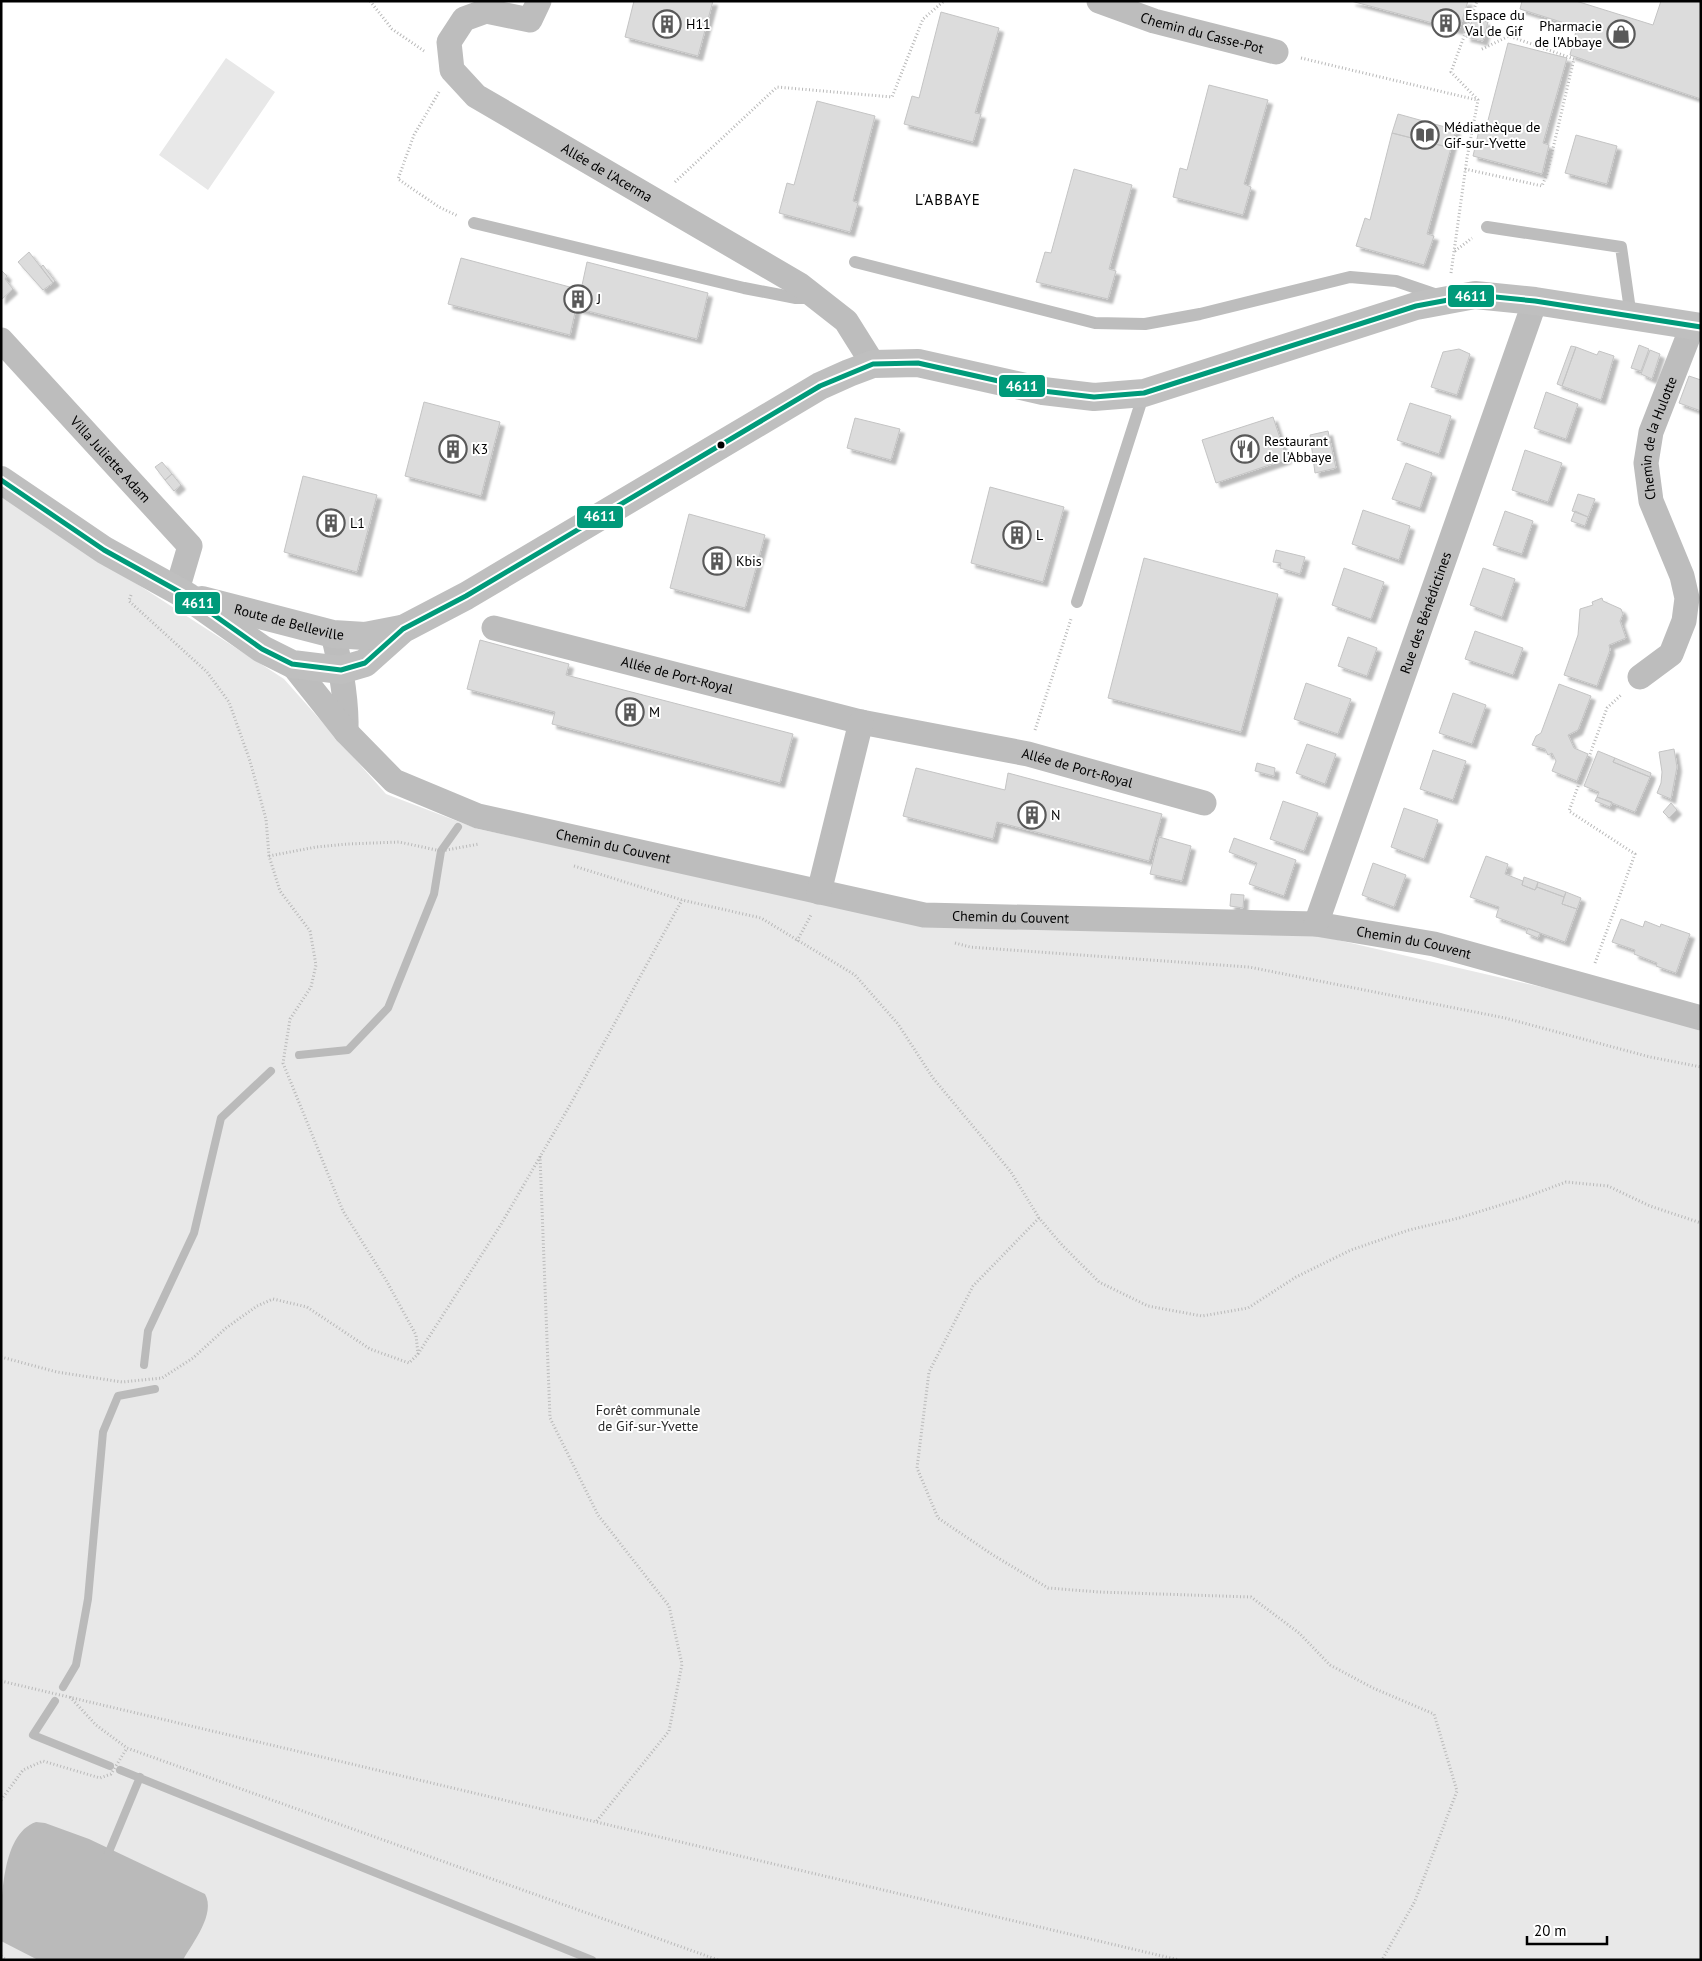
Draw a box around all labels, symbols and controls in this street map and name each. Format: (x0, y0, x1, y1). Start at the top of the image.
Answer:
place label: Espace du Val de Gif (1464, 6, 1525, 40)
street label: Chemin du Casse-Pot (1138, 8, 1266, 58)
building icon: Espace du Val de Gif (1431, 8, 1461, 38)
building icon: H11 (652, 9, 682, 39)
place label: H11 (686, 15, 711, 33)
place label: Pharmacie de l'Abbaye (1534, 17, 1602, 51)
shop icon: Pharmacie de l'Abbaye (1606, 19, 1636, 49)
place label: Médiathèque de Gif-sur-Yvette (1444, 118, 1540, 152)
library icon: Médiathèque de Gif-sur-Yvette (1410, 120, 1440, 150)
street label: Allée de l'Acerma (558, 139, 656, 206)
district label: L'ABBAYE (915, 190, 981, 209)
building icon: J (563, 284, 593, 314)
line badge: 4611 (1447, 284, 1495, 308)
text: 4611 (1455, 287, 1487, 305)
place label: J (596, 290, 601, 308)
line badge: 4611 (998, 374, 1046, 398)
street label: Chemin de la Hulotte (1637, 374, 1681, 501)
text: 4611 (1006, 377, 1038, 395)
street label: Villa Juliette Adam (66, 412, 155, 506)
place label: Restaurant de l'Abbaye (1264, 432, 1332, 466)
building icon: K3 (438, 434, 468, 464)
restaurant icon: Restaurant de l'Abbaye (1230, 434, 1260, 464)
place label: K3 (472, 440, 488, 458)
unlabelled marker (716, 440, 726, 450)
line badge: 4611 (576, 505, 624, 529)
text: 4611 (584, 507, 616, 525)
building icon: L1 (316, 508, 346, 538)
place label: L1 (350, 514, 365, 532)
building icon: L (1002, 520, 1032, 550)
place label: L (1036, 526, 1043, 544)
building icon: Kbis (702, 546, 732, 576)
street label: Rue des Bénédictines (1396, 549, 1455, 676)
place label: Kbis (736, 552, 762, 570)
line badge: 4611 (174, 591, 221, 615)
text: 4611 (182, 594, 214, 612)
street label: Route de Belleville (232, 600, 345, 644)
street label: Allée de Port-Royal (619, 652, 735, 698)
building icon: M (615, 697, 645, 727)
place label: M (649, 703, 660, 721)
street label: Allée de Port-Royal (1020, 744, 1135, 792)
building icon: N (1017, 800, 1047, 830)
place label: N (1051, 806, 1060, 824)
street label: Chemin du Couvent (554, 825, 673, 868)
street label: Chemin du Couvent (952, 907, 1070, 927)
street label: Chemin du Couvent (1355, 922, 1474, 963)
park label: Forêt communale de Gif-sur-Yvette (596, 1401, 700, 1435)
scale bar (1527, 1914, 1607, 1946)
text: 20 m (1534, 1921, 1567, 1940)

